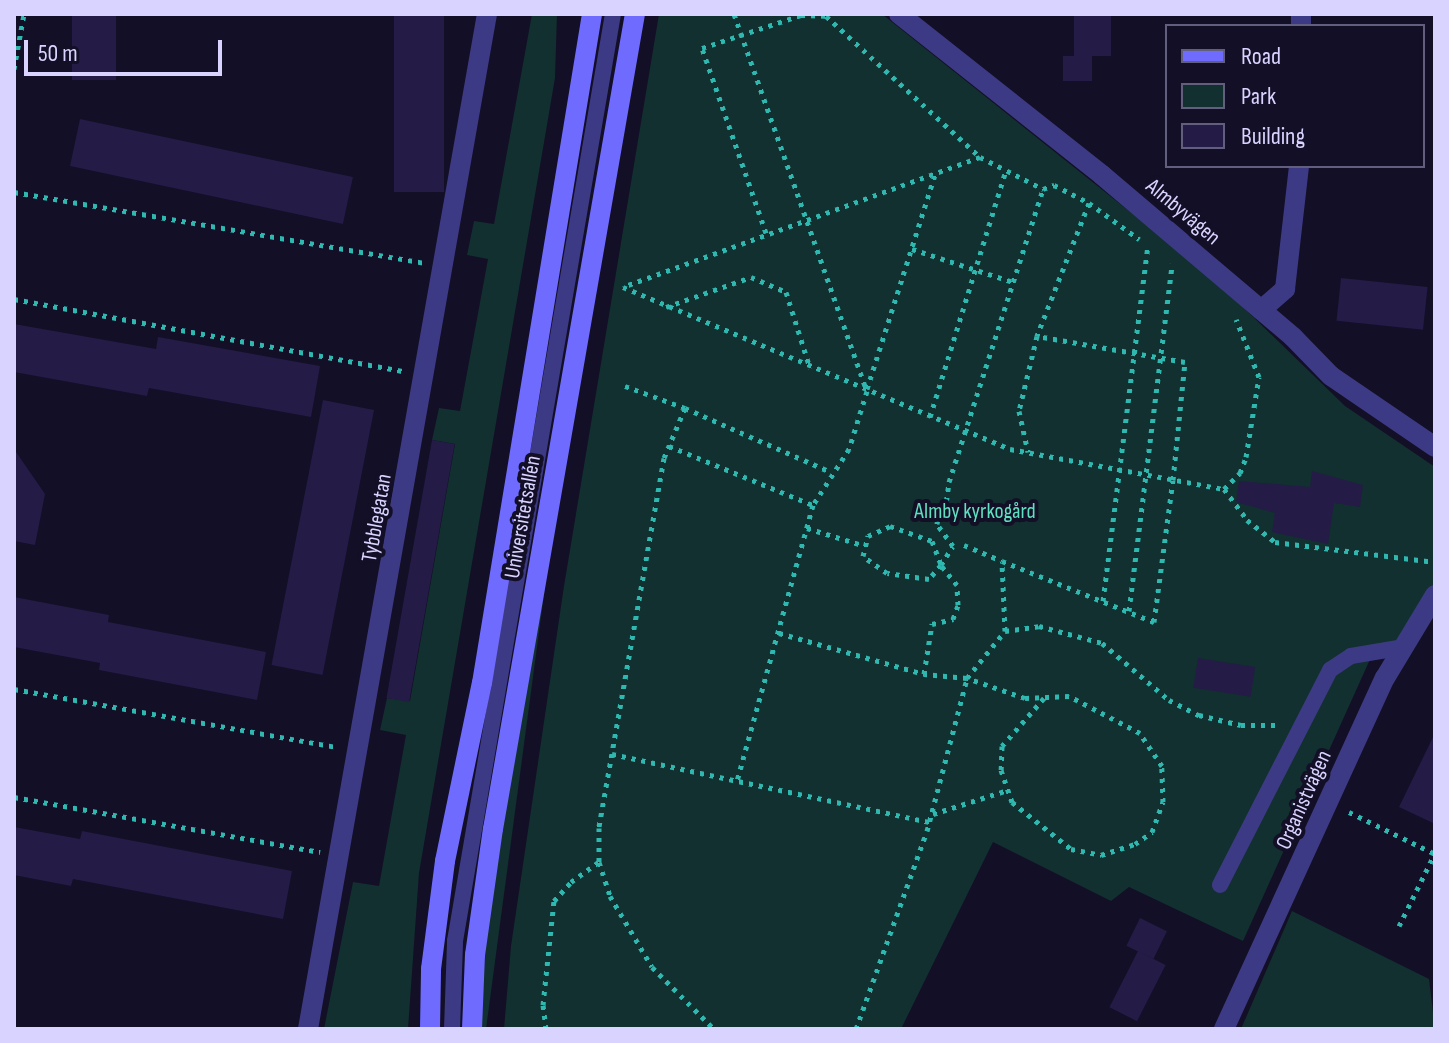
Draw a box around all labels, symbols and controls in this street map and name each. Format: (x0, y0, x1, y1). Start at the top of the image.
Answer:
scale bar (28, 24, 226, 74)
legend (1165, 24, 1425, 168)
text: 50 m (38, 39, 78, 68)
text: Road (1241, 42, 1281, 71)
text: Park (1241, 82, 1276, 111)
text: Building (1241, 122, 1305, 151)
street label: Almbyvägen (1140, 173, 1226, 251)
street label: Universitetsallén (499, 454, 547, 580)
street label: Tybblegatan (356, 472, 398, 564)
park label: Almby kyrkogård (914, 499, 1036, 525)
street label: Organistvägen (1271, 747, 1337, 853)

